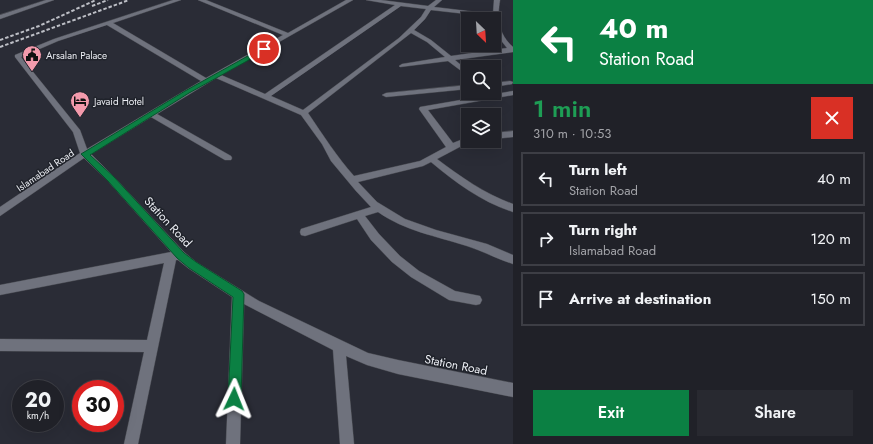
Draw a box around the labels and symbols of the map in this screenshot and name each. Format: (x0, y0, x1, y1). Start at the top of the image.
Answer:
north arrow (461, 12, 501, 52)
pin (247, 32, 281, 66)
public building icon: Arsalan Palace (21, 44, 43, 72)
place label: Arsalan Palace (46, 48, 107, 63)
hotel icon: Javaid Hotel (69, 90, 91, 118)
place label: Javaid Hotel (92, 94, 144, 109)
street label: Islamabad Road (13, 145, 77, 195)
street label: Station Road (140, 193, 196, 251)
street label: Station Road (423, 350, 489, 380)
position arrow (213, 378, 255, 420)
speed limit sign: 30 (72, 380, 124, 432)

